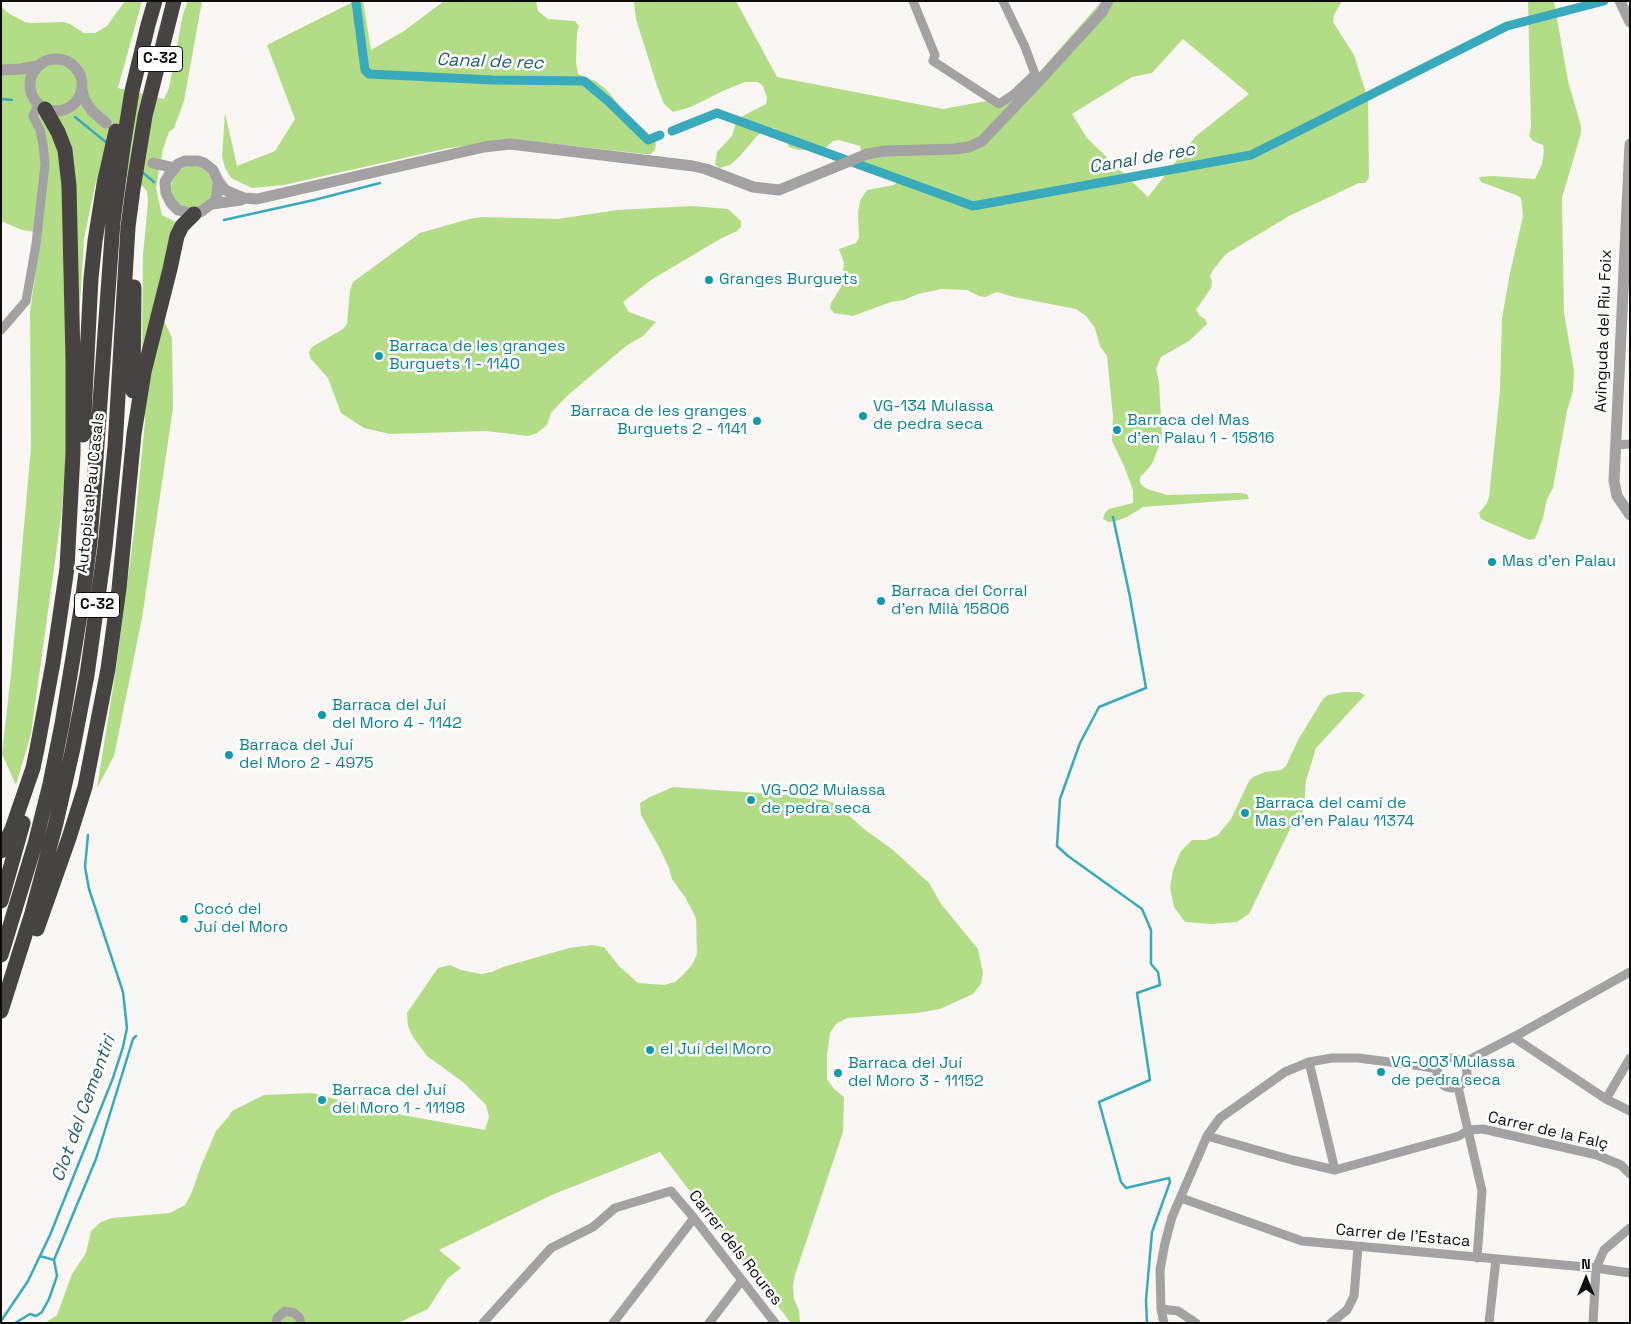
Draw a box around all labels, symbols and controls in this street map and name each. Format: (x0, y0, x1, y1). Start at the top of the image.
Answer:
road number: C-32 (138, 46, 182, 72)
water label: Canal de rec (436, 49, 544, 75)
water label: Canal de rec (1087, 139, 1197, 179)
street label: Avinguda del Riu Foix (1592, 249, 1616, 413)
place label: Granges Burguets (719, 270, 858, 290)
marker: Granges Burguets (703, 274, 715, 286)
place label: Barraca de les granges Burguets 1 - 1140 (389, 337, 565, 375)
marker: Barraca de les granges Burguets 1 - 1140 (373, 350, 385, 362)
place label: VG-134 Mulassa de pedra seca (873, 397, 994, 435)
place label: Barraca de les granges Burguets 2 - 1141 (571, 402, 747, 440)
marker: VG-134 Mulassa de pedra seca (857, 410, 869, 422)
place label: Barraca del Mas d'en Palau 1 - 15816 (1127, 411, 1275, 449)
street label: Autopista Pau Casals (73, 412, 109, 574)
marker: Barraca de les granges Burguets 2 - 1141 (751, 415, 763, 427)
marker: Barraca del Mas d'en Palau 1 - 15816 (1111, 424, 1123, 436)
place label: Mas d'en Palau (1502, 552, 1616, 572)
marker: Mas d'en Palau (1486, 556, 1498, 568)
place label: Barraca del Corral d'en Milà 15806 (891, 582, 1027, 620)
road number: C-32 (74, 592, 120, 618)
marker: Barraca del Corral d'en Milà 15806 (875, 595, 887, 607)
place label: Barraca del Juí del Moro 4 - 1142 (332, 696, 462, 734)
marker: Barraca del Juí del Moro 4 - 1142 (316, 709, 328, 721)
place label: Barraca del Juí del Moro 2 - 4975 (239, 736, 374, 774)
marker: Barraca del Juí del Moro 2 - 4975 (223, 749, 235, 761)
place label: VG-002 Mulassa de pedra seca (761, 781, 885, 819)
marker: VG-002 Mulassa de pedra seca (745, 794, 757, 806)
place label: Barraca del camí de Mas d'en Palau 11374 (1255, 794, 1414, 832)
marker: Barraca del camí de Mas d'en Palau 11374 (1239, 807, 1251, 819)
place label: Cocó del Juí del Moro (194, 900, 288, 938)
marker: Cocó del Juí del Moro (178, 913, 190, 925)
water label: Clot del Cementiri (48, 1033, 120, 1185)
place label: el Juí del Moro (660, 1040, 772, 1060)
marker: el Juí del Moro (644, 1044, 656, 1056)
place label: VG-003 Mulassa de pedra seca (1391, 1053, 1515, 1091)
place label: Barraca del Juí del Moro 3 - 11152 (848, 1054, 984, 1092)
marker: VG-003 Mulassa de pedra seca (1375, 1066, 1387, 1078)
marker: Barraca del Juí del Moro 3 - 11152 (832, 1067, 844, 1079)
place label: Barraca del Juí del Moro 1 - 11198 (332, 1081, 465, 1119)
marker: Barraca del Juí del Moro 1 - 11198 (316, 1094, 328, 1106)
street label: Carrer de la Falç (1486, 1108, 1610, 1154)
street label: Carrer dels Roures (684, 1187, 786, 1309)
street label: Carrer de l'Estaca (1335, 1221, 1471, 1251)
north arrow (1561, 1254, 1611, 1304)
text: N (1581, 1255, 1591, 1273)

